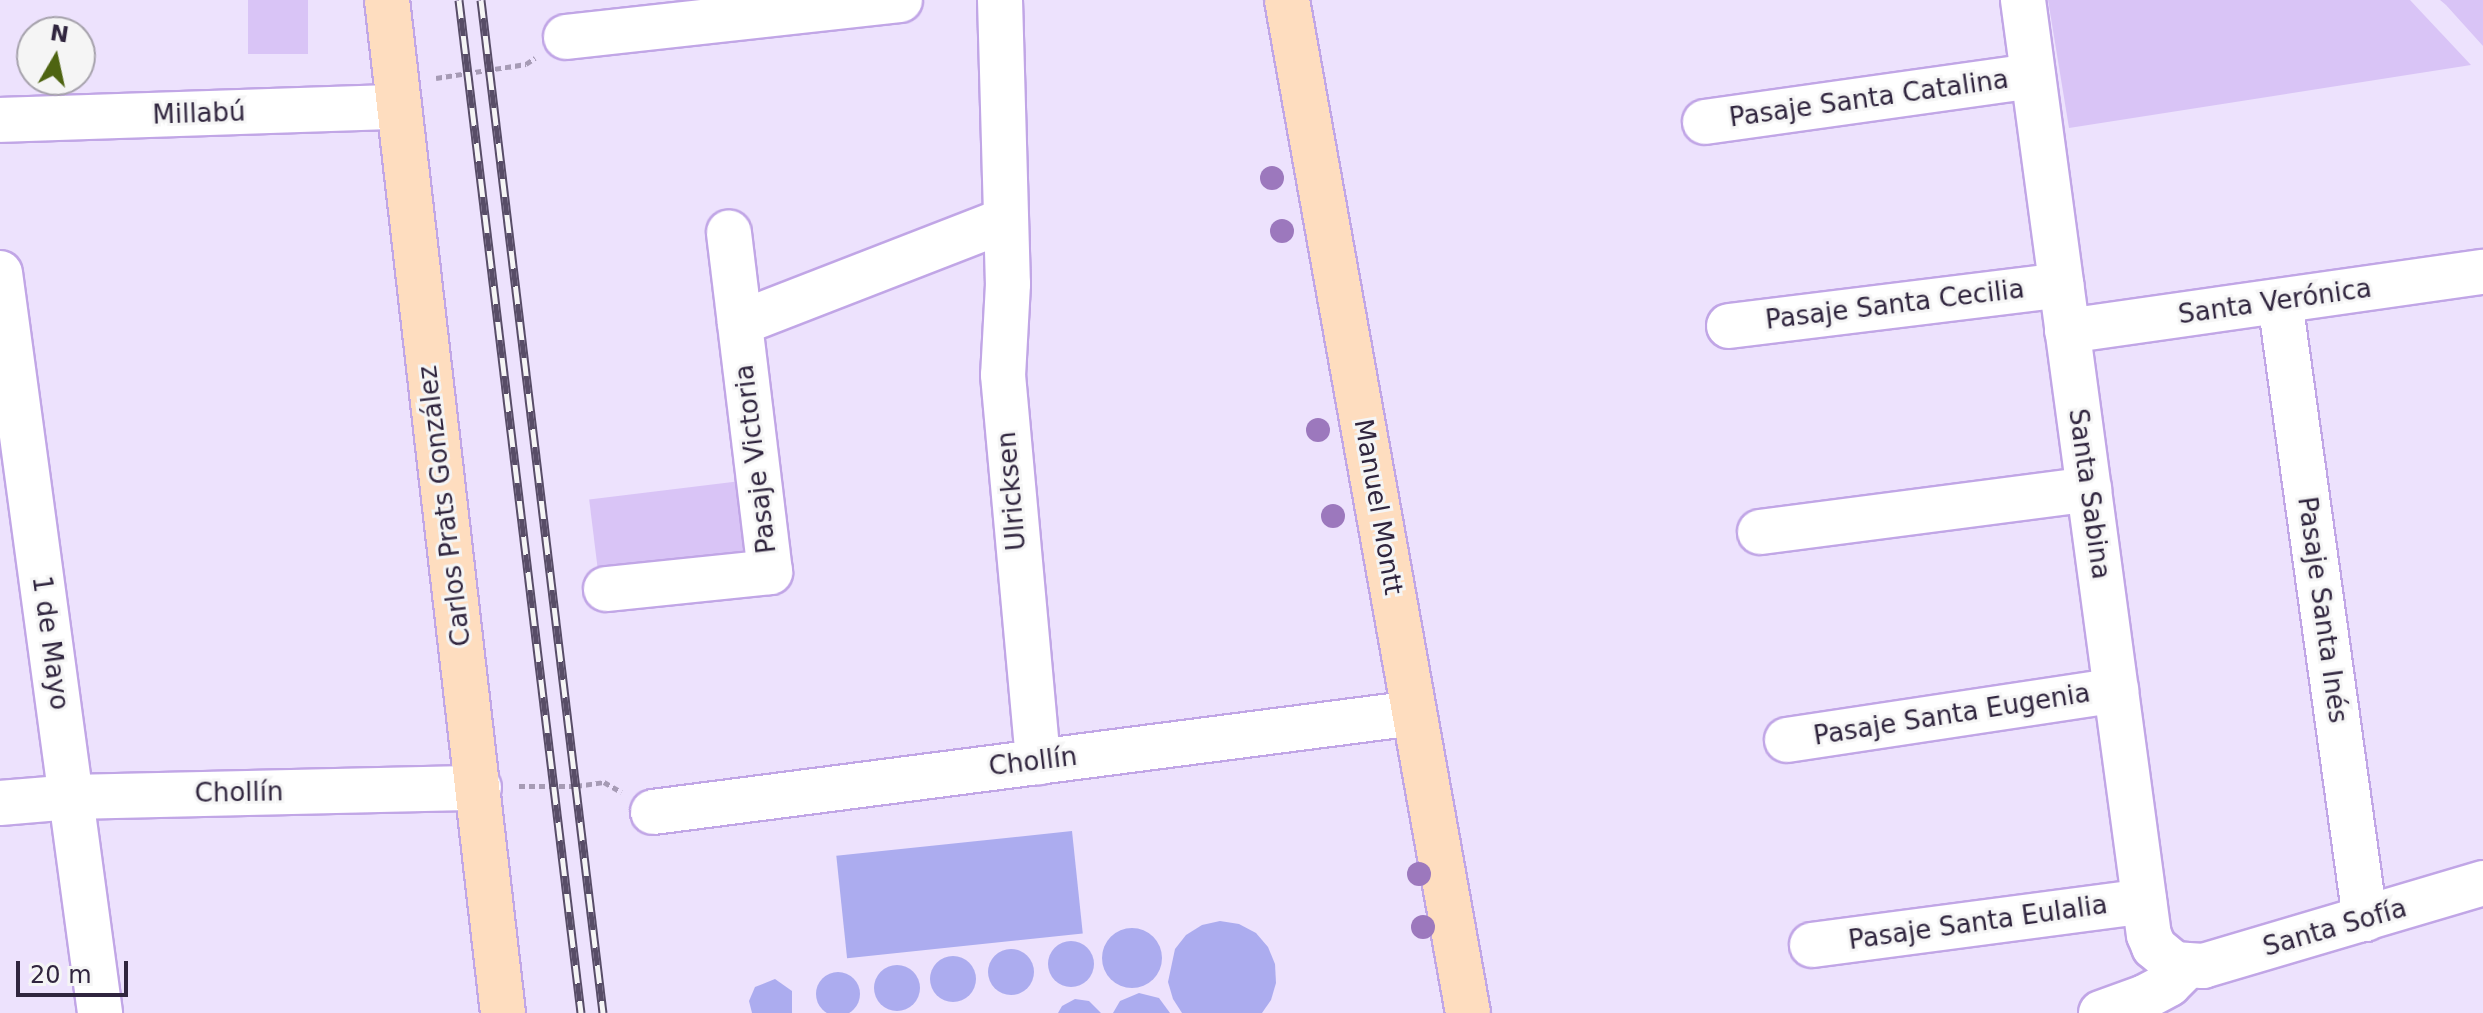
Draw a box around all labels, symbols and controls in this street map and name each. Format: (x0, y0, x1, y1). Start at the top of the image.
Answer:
north arrow (16, 16, 96, 96)
text: N (48, 20, 71, 48)
street label: Pasaje Santa Catalina (1727, 64, 2011, 134)
street label: Millabú (152, 97, 246, 131)
street label: Santa Verónica (2176, 273, 2374, 331)
street label: Pasaje Santa Cecilia (1764, 274, 2026, 336)
street label: Pasaje Victoria (729, 363, 783, 555)
street label: Carlos Prats González (412, 364, 478, 648)
street label: Santa Sabina (2062, 407, 2116, 581)
street label: Manuel Montt (1347, 417, 1409, 597)
street label: Ulricksen (991, 430, 1033, 552)
street label: Pasaje Santa Inés (2291, 495, 2353, 725)
street label: 1 de Mayo (25, 574, 75, 712)
street label: Pasaje Santa Eugenia (1811, 678, 2093, 752)
street label: Chollín (987, 741, 1079, 783)
street label: Chollín (194, 777, 284, 809)
street label: Pasaje Santa Eulalia (1847, 889, 2109, 957)
street label: Santa Sofía (2260, 893, 2410, 963)
scale bar (20, 945, 132, 995)
text: 20 m (30, 961, 92, 989)

